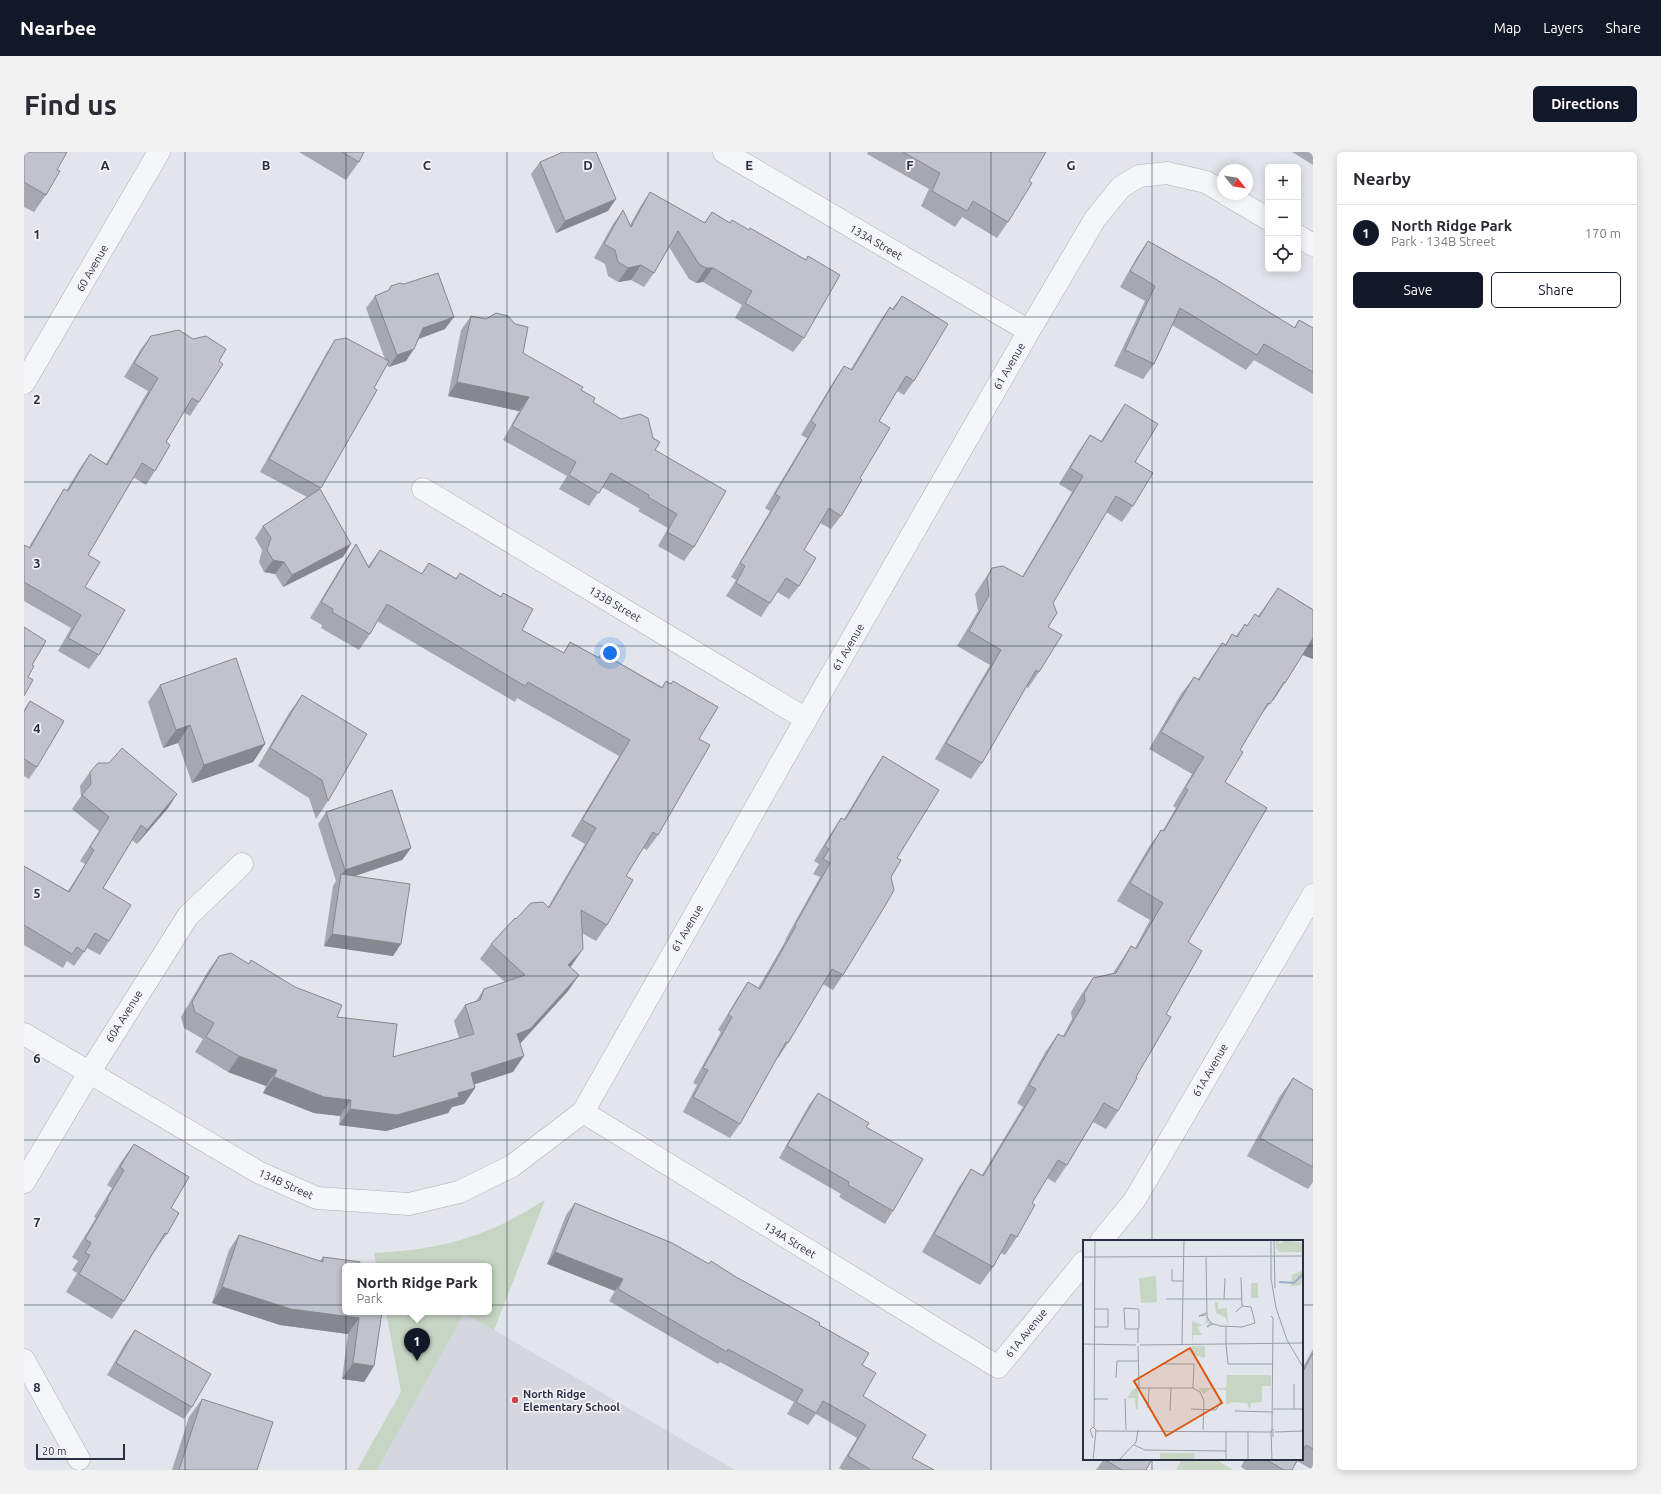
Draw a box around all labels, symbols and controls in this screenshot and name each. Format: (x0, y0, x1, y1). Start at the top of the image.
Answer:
text: Nearbee (20, 17, 97, 39)
text: Map (1494, 20, 1521, 36)
text: Layers (1543, 20, 1583, 36)
text: Share (1605, 20, 1641, 36)
button: Directions (1533, 86, 1637, 122)
text: Find us (24, 89, 117, 120)
text: A (100, 158, 110, 172)
text: B (262, 158, 271, 172)
text: C (423, 158, 432, 172)
text: D (583, 158, 593, 172)
text: E (745, 158, 753, 172)
text: F (906, 158, 914, 172)
text: G (1067, 158, 1076, 172)
north arrow (1217, 164, 1253, 200)
map controls (1265, 164, 1301, 272)
button: + (1265, 164, 1301, 200)
text: Nearby (1353, 169, 1411, 188)
button: − (1265, 200, 1301, 236)
text: North Ridge Park (1391, 217, 1512, 234)
street label: 133A Street (847, 222, 905, 262)
text: 1 (1362, 226, 1370, 240)
text: 170 m (1585, 226, 1621, 240)
text: 1 (33, 227, 41, 241)
text: Park · 134B Street (1391, 234, 1496, 248)
button: locate (1265, 236, 1301, 272)
street label: 60 Avenue (74, 242, 110, 294)
button: Save (1353, 272, 1483, 308)
button: Share (1491, 272, 1621, 308)
street label: 61 Avenue (991, 340, 1027, 392)
text: 2 (33, 392, 41, 406)
text: 3 (33, 556, 41, 570)
street label: 133B Street (587, 584, 644, 625)
street label: 61 Avenue (830, 621, 866, 673)
your location (600, 643, 620, 663)
text: 4 (33, 721, 41, 735)
text: 5 (33, 886, 41, 900)
street label: 61 Avenue (669, 902, 705, 954)
street label: 60A Avenue (103, 988, 145, 1044)
street label: 61A Avenue (1190, 1041, 1230, 1099)
text: 6 (33, 1051, 41, 1065)
street label: 134B Street (257, 1167, 316, 1202)
text: 7 (33, 1215, 41, 1229)
street label: 134A Street (762, 1220, 819, 1261)
inset map (1083, 1240, 1303, 1460)
popup (342, 1263, 492, 1315)
text: North Ridge Park (356, 1274, 478, 1291)
text: Park (356, 1291, 382, 1305)
street label: 61A Avenue (1003, 1306, 1049, 1360)
pin: 1 (404, 1328, 430, 1361)
text: 8 (33, 1380, 41, 1394)
place label: North Ridge Elementary School (523, 1388, 621, 1413)
marker: North Ridge Elementary School (510, 1395, 520, 1405)
scale bar (36, 1442, 125, 1461)
text: 20 m (42, 1445, 66, 1457)

